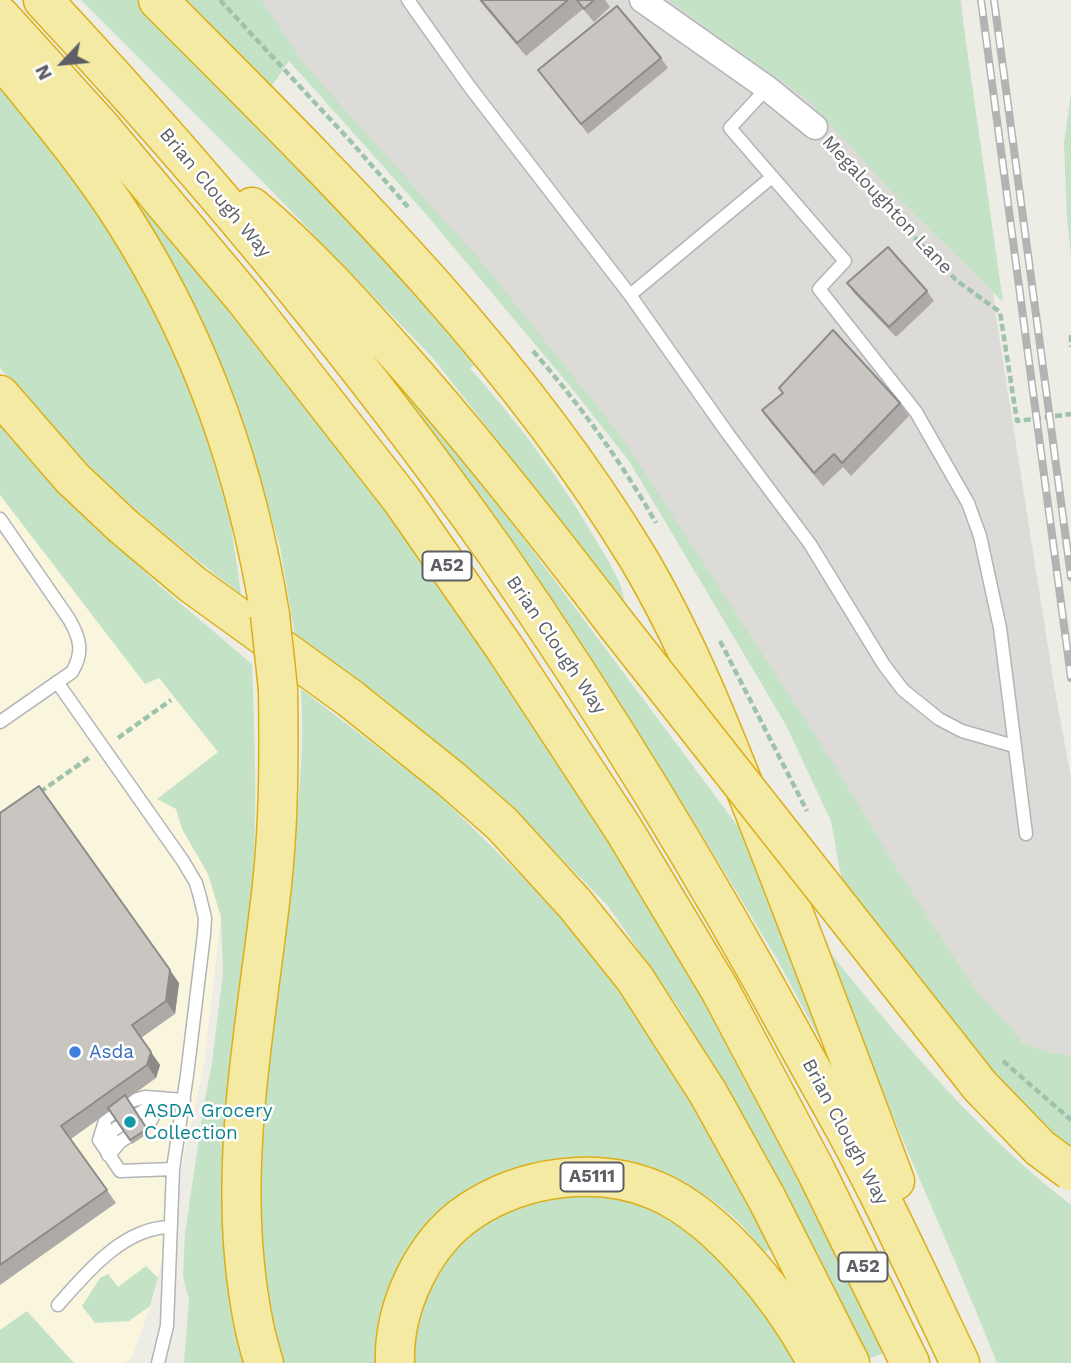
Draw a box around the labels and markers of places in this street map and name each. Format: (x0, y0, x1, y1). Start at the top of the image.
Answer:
place label: Asda (89, 1041, 134, 1063)
marker: Asda (67, 1044, 83, 1060)
place label: ASDA Grocery Collection (144, 1100, 273, 1144)
marker: ASDA Grocery Collection (122, 1114, 138, 1130)

